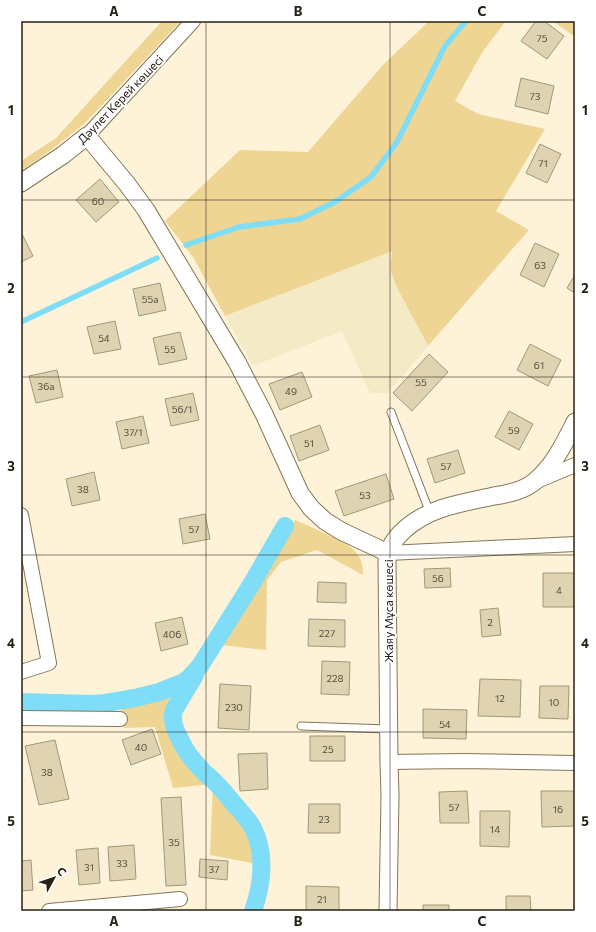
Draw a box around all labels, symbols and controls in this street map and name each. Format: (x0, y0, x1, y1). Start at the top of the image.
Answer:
text: A (109, 3, 119, 19)
text: B (294, 3, 303, 19)
text: C (478, 3, 487, 19)
house number: 75 (537, 32, 548, 44)
street label: Дәулет Керей көшесі (74, 52, 166, 146)
house number: 73 (530, 90, 541, 102)
text: 1 (8, 102, 14, 118)
text: 1 (582, 102, 588, 118)
house number: 71 (538, 157, 548, 169)
house number: 60 (92, 195, 104, 207)
house number: 63 (534, 259, 546, 271)
text: 2 (7, 280, 15, 296)
text: 2 (581, 280, 589, 296)
house number: 55а (142, 293, 158, 305)
house number: 54 (98, 332, 110, 344)
house number: 55 (164, 343, 176, 355)
house number: 61 (534, 359, 544, 371)
house number: 55 (415, 376, 427, 388)
house number: 36а (38, 380, 54, 392)
house number: 49 (285, 385, 297, 397)
house number: 56/1 (172, 403, 192, 415)
house number: 59 (508, 424, 520, 436)
house number: 37/1 (124, 426, 142, 438)
house number: 51 (304, 437, 314, 449)
text: 3 (7, 458, 15, 474)
text: 3 (581, 458, 589, 474)
house number: 57 (440, 460, 452, 472)
house number: 38 (77, 483, 89, 495)
house number: 53 (359, 489, 371, 501)
house number: 57 (188, 523, 200, 535)
street label: Жаяу Мұса көшесі (381, 559, 395, 663)
house number: 56 (432, 572, 444, 584)
house number: 4 (556, 584, 562, 596)
house number: 2 (487, 616, 493, 628)
house number: 227 (319, 627, 335, 639)
house number: 406 (163, 628, 181, 640)
text: 4 (7, 635, 15, 651)
text: 4 (581, 635, 589, 651)
house number: 228 (326, 672, 344, 684)
house number: 12 (495, 692, 505, 704)
house number: 10 (549, 696, 559, 708)
house number: 230 (225, 701, 243, 713)
house number: 54 (439, 718, 451, 730)
house number: 40 (135, 741, 147, 753)
house number: 25 (322, 743, 334, 755)
house number: 38 (41, 766, 53, 778)
house number: 57 (448, 801, 460, 813)
house number: 16 (553, 803, 563, 815)
text: 5 (7, 813, 15, 829)
house number: 23 (318, 813, 330, 825)
text: 5 (581, 813, 589, 829)
house number: 14 (490, 823, 500, 835)
house number: 35 (168, 836, 180, 848)
house number: 33 (116, 857, 128, 869)
north arrow (34, 858, 74, 898)
house number: 31 (84, 861, 94, 873)
house number: 37 (209, 863, 219, 875)
text: С (55, 864, 70, 879)
house number: 21 (317, 893, 327, 905)
text: A (109, 913, 119, 929)
text: B (294, 913, 303, 929)
text: C (478, 913, 487, 929)

